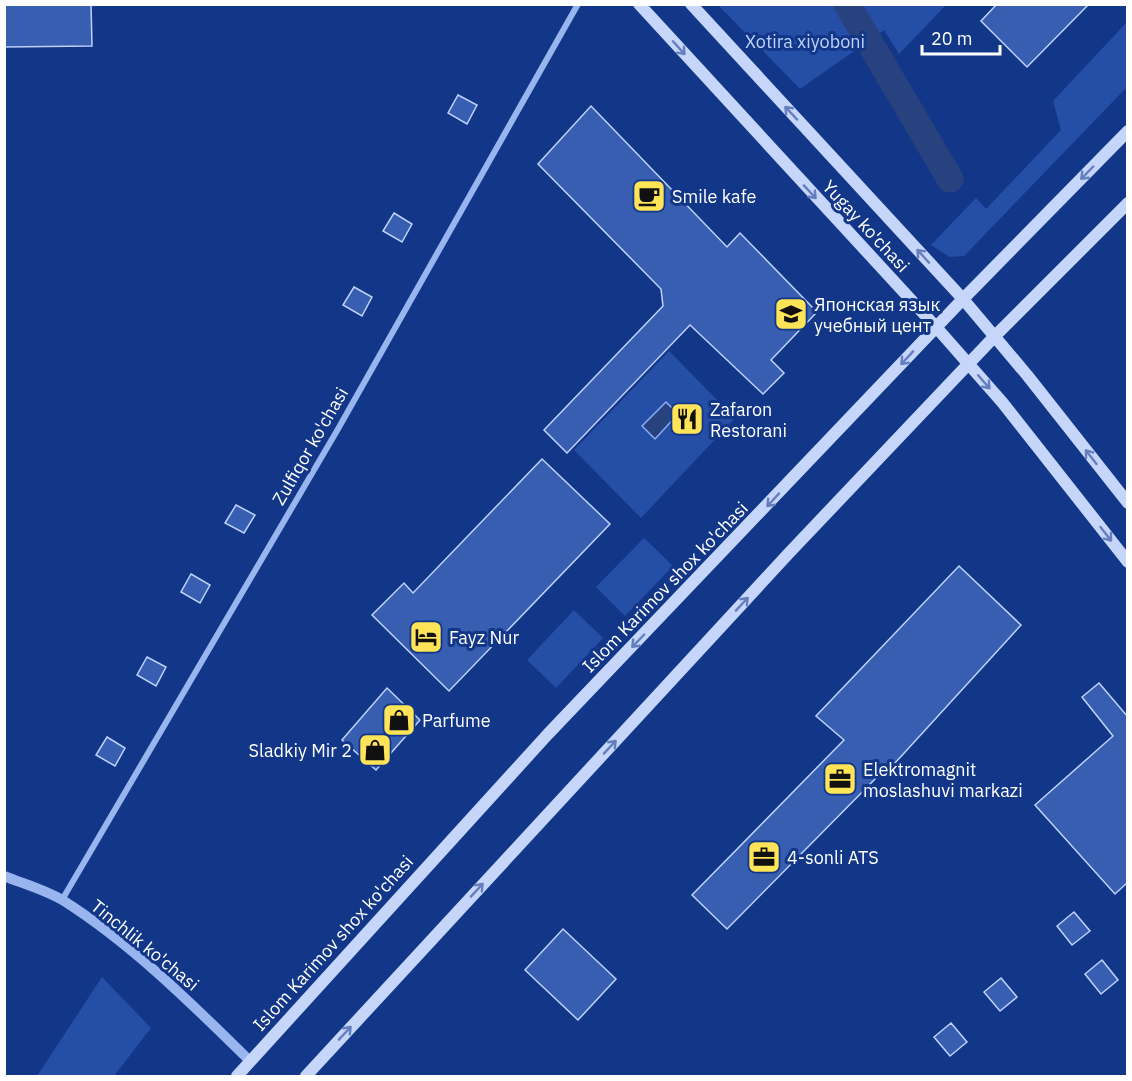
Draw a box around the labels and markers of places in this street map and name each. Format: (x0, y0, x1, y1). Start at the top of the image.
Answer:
cafe icon: Smile kafe (631, 178, 667, 214)
place label: Smile kafe (672, 185, 756, 208)
place label: Японская язык учебный цент (814, 293, 940, 337)
school or university icon: Японская язык учебный цент (773, 296, 809, 332)
place label: Zafaron Restorani (710, 398, 787, 442)
restaurant icon: Zafaron Restorani (669, 401, 705, 437)
hotel icon: Fayz Nur (408, 619, 444, 655)
place label: Fayz Nur (449, 626, 519, 649)
shop icon: Parfume (381, 702, 417, 738)
place label: Parfume (422, 709, 491, 732)
shop icon: Sladkiy Mir 2 (357, 732, 393, 768)
place label: Sladkiy Mir 2 (249, 739, 352, 762)
place label: Elektromagnit moslashuvi markazi (863, 758, 1023, 802)
office icon: Elektromagnit moslashuvi markazi (822, 761, 858, 797)
office icon: 4-sonli ATS (746, 839, 782, 875)
place label: 4-sonli ATS (787, 846, 879, 869)

